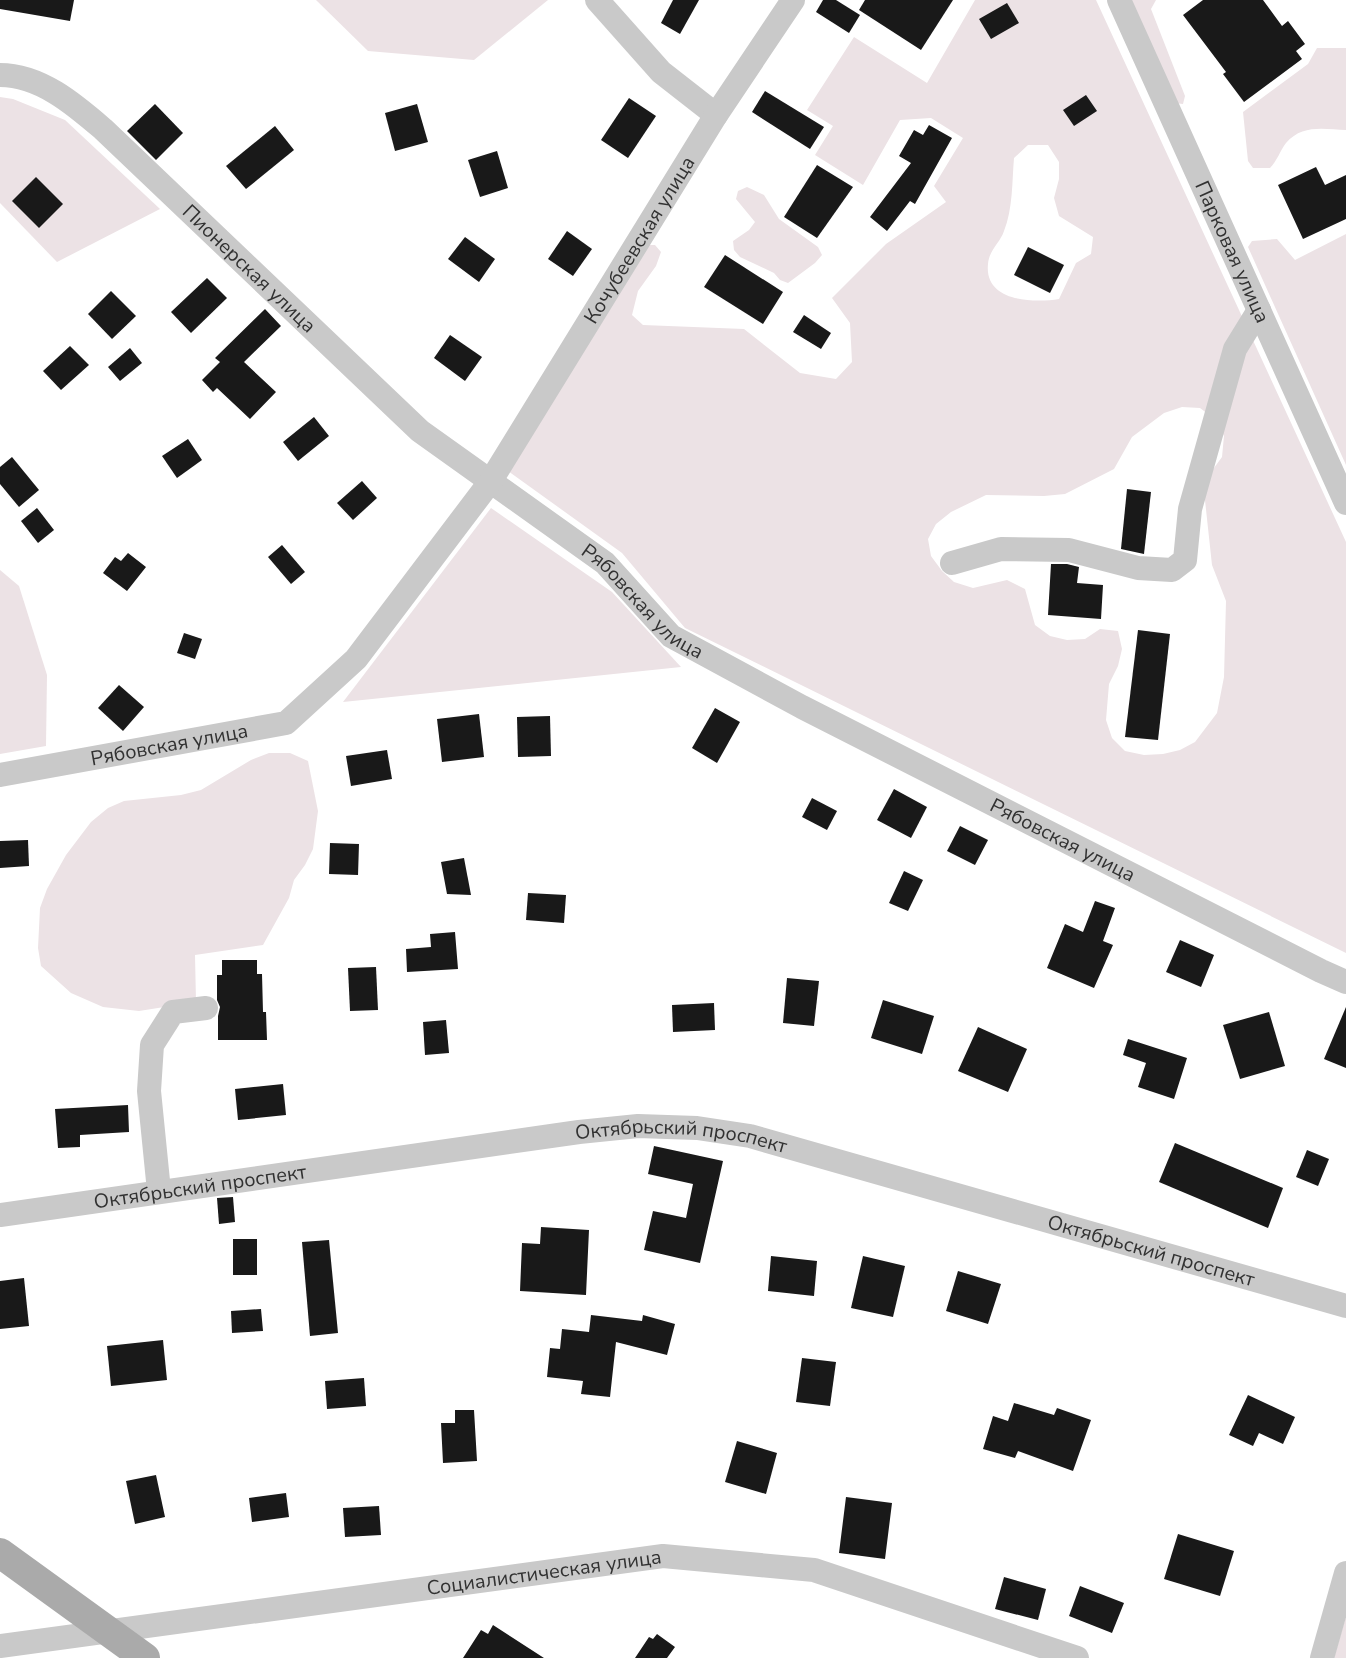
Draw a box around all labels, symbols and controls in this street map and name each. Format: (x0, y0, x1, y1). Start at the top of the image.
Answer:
street label: Кочубеевская улица (577, 151, 701, 329)
street label: Парковая улица (1189, 176, 1276, 327)
street label: Пионерская улица (177, 198, 322, 339)
street label: Рябовская улица (576, 537, 709, 665)
street label: Рябовская улица (88, 717, 250, 772)
street label: Рябовская улица (986, 791, 1140, 888)
street label: Октябрьский проспект (574, 1112, 791, 1160)
street label: Октябрьский проспект (92, 1158, 308, 1215)
street label: Октябрьский проспект (1044, 1208, 1258, 1293)
street label: Социалистическая улица (425, 1543, 663, 1601)

